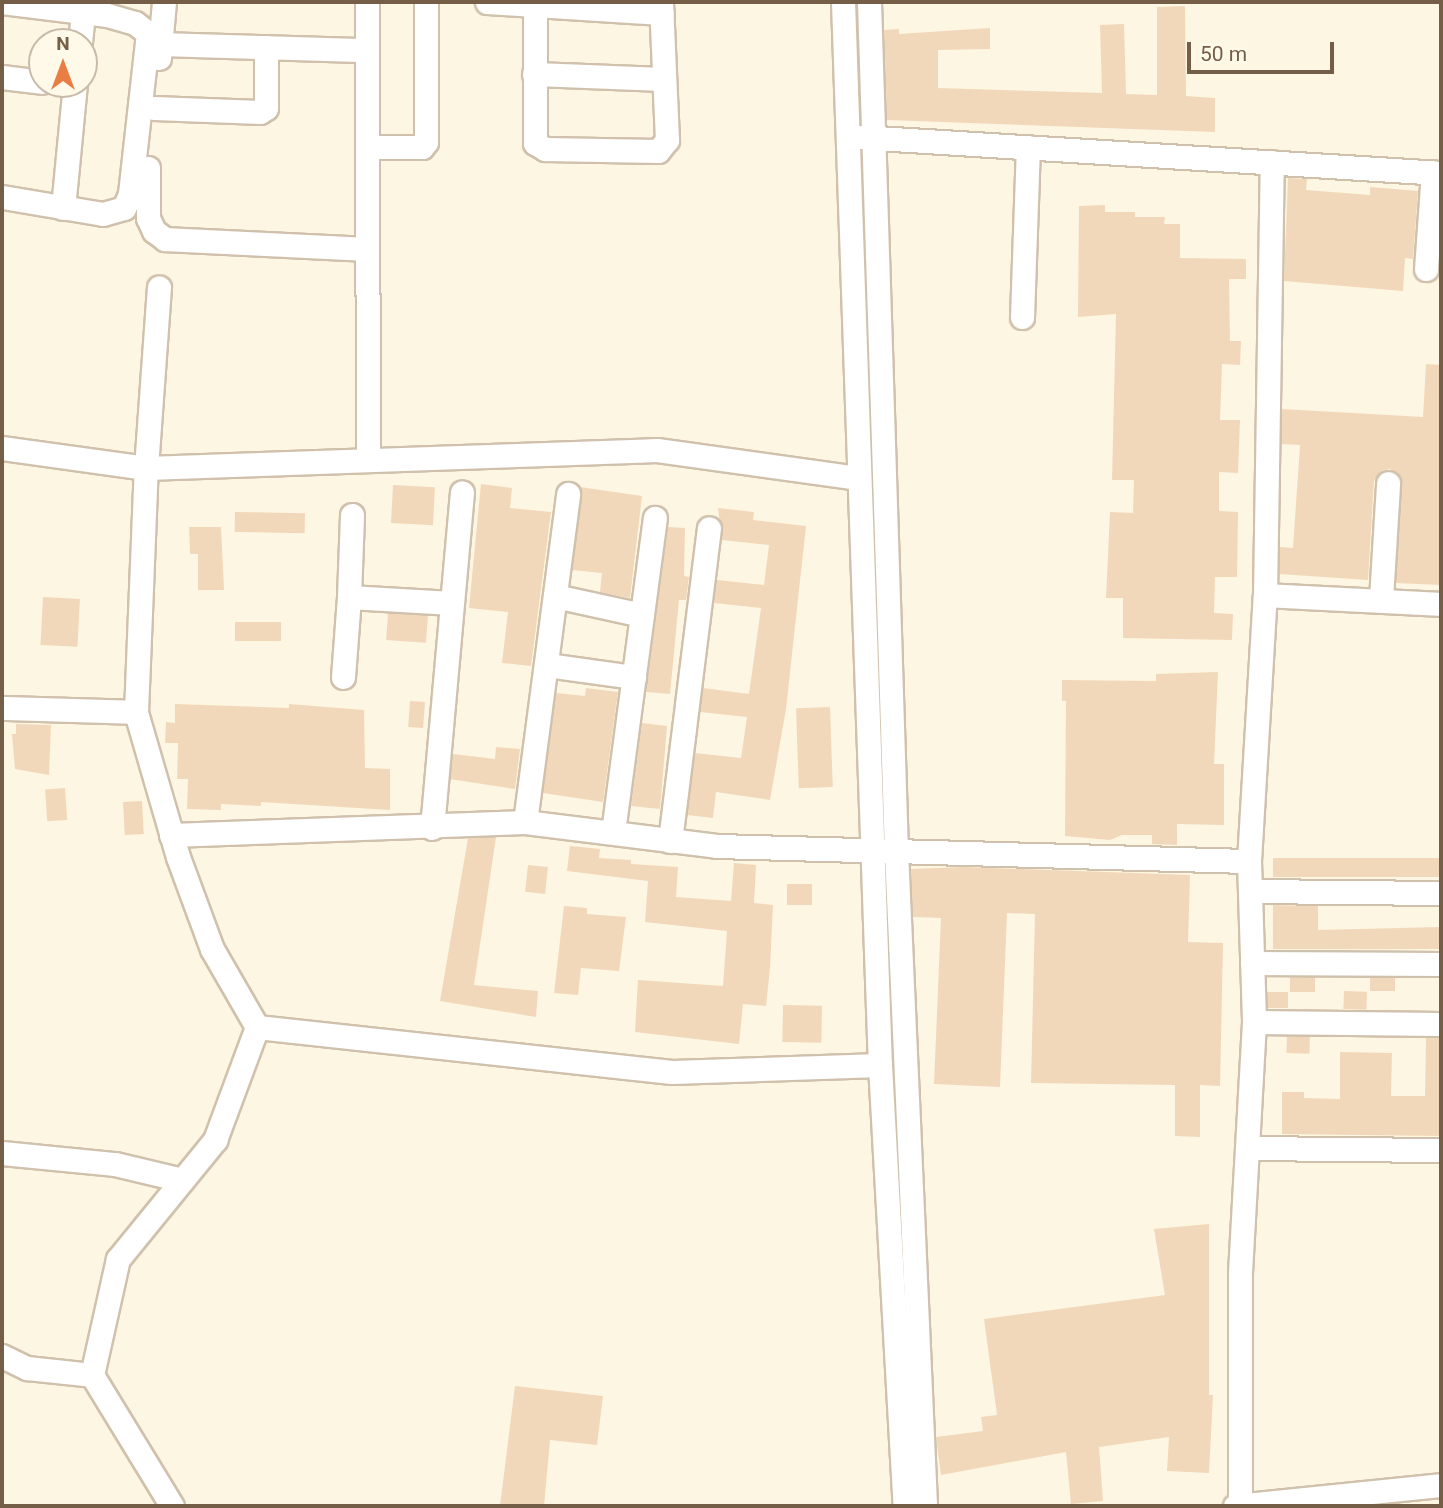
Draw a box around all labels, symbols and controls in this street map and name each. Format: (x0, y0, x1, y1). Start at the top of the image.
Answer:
north arrow (28, 28, 98, 98)
scale bar (1191, 28, 1338, 72)
text: N (56, 32, 70, 55)
text: 50 m (1200, 42, 1247, 66)

